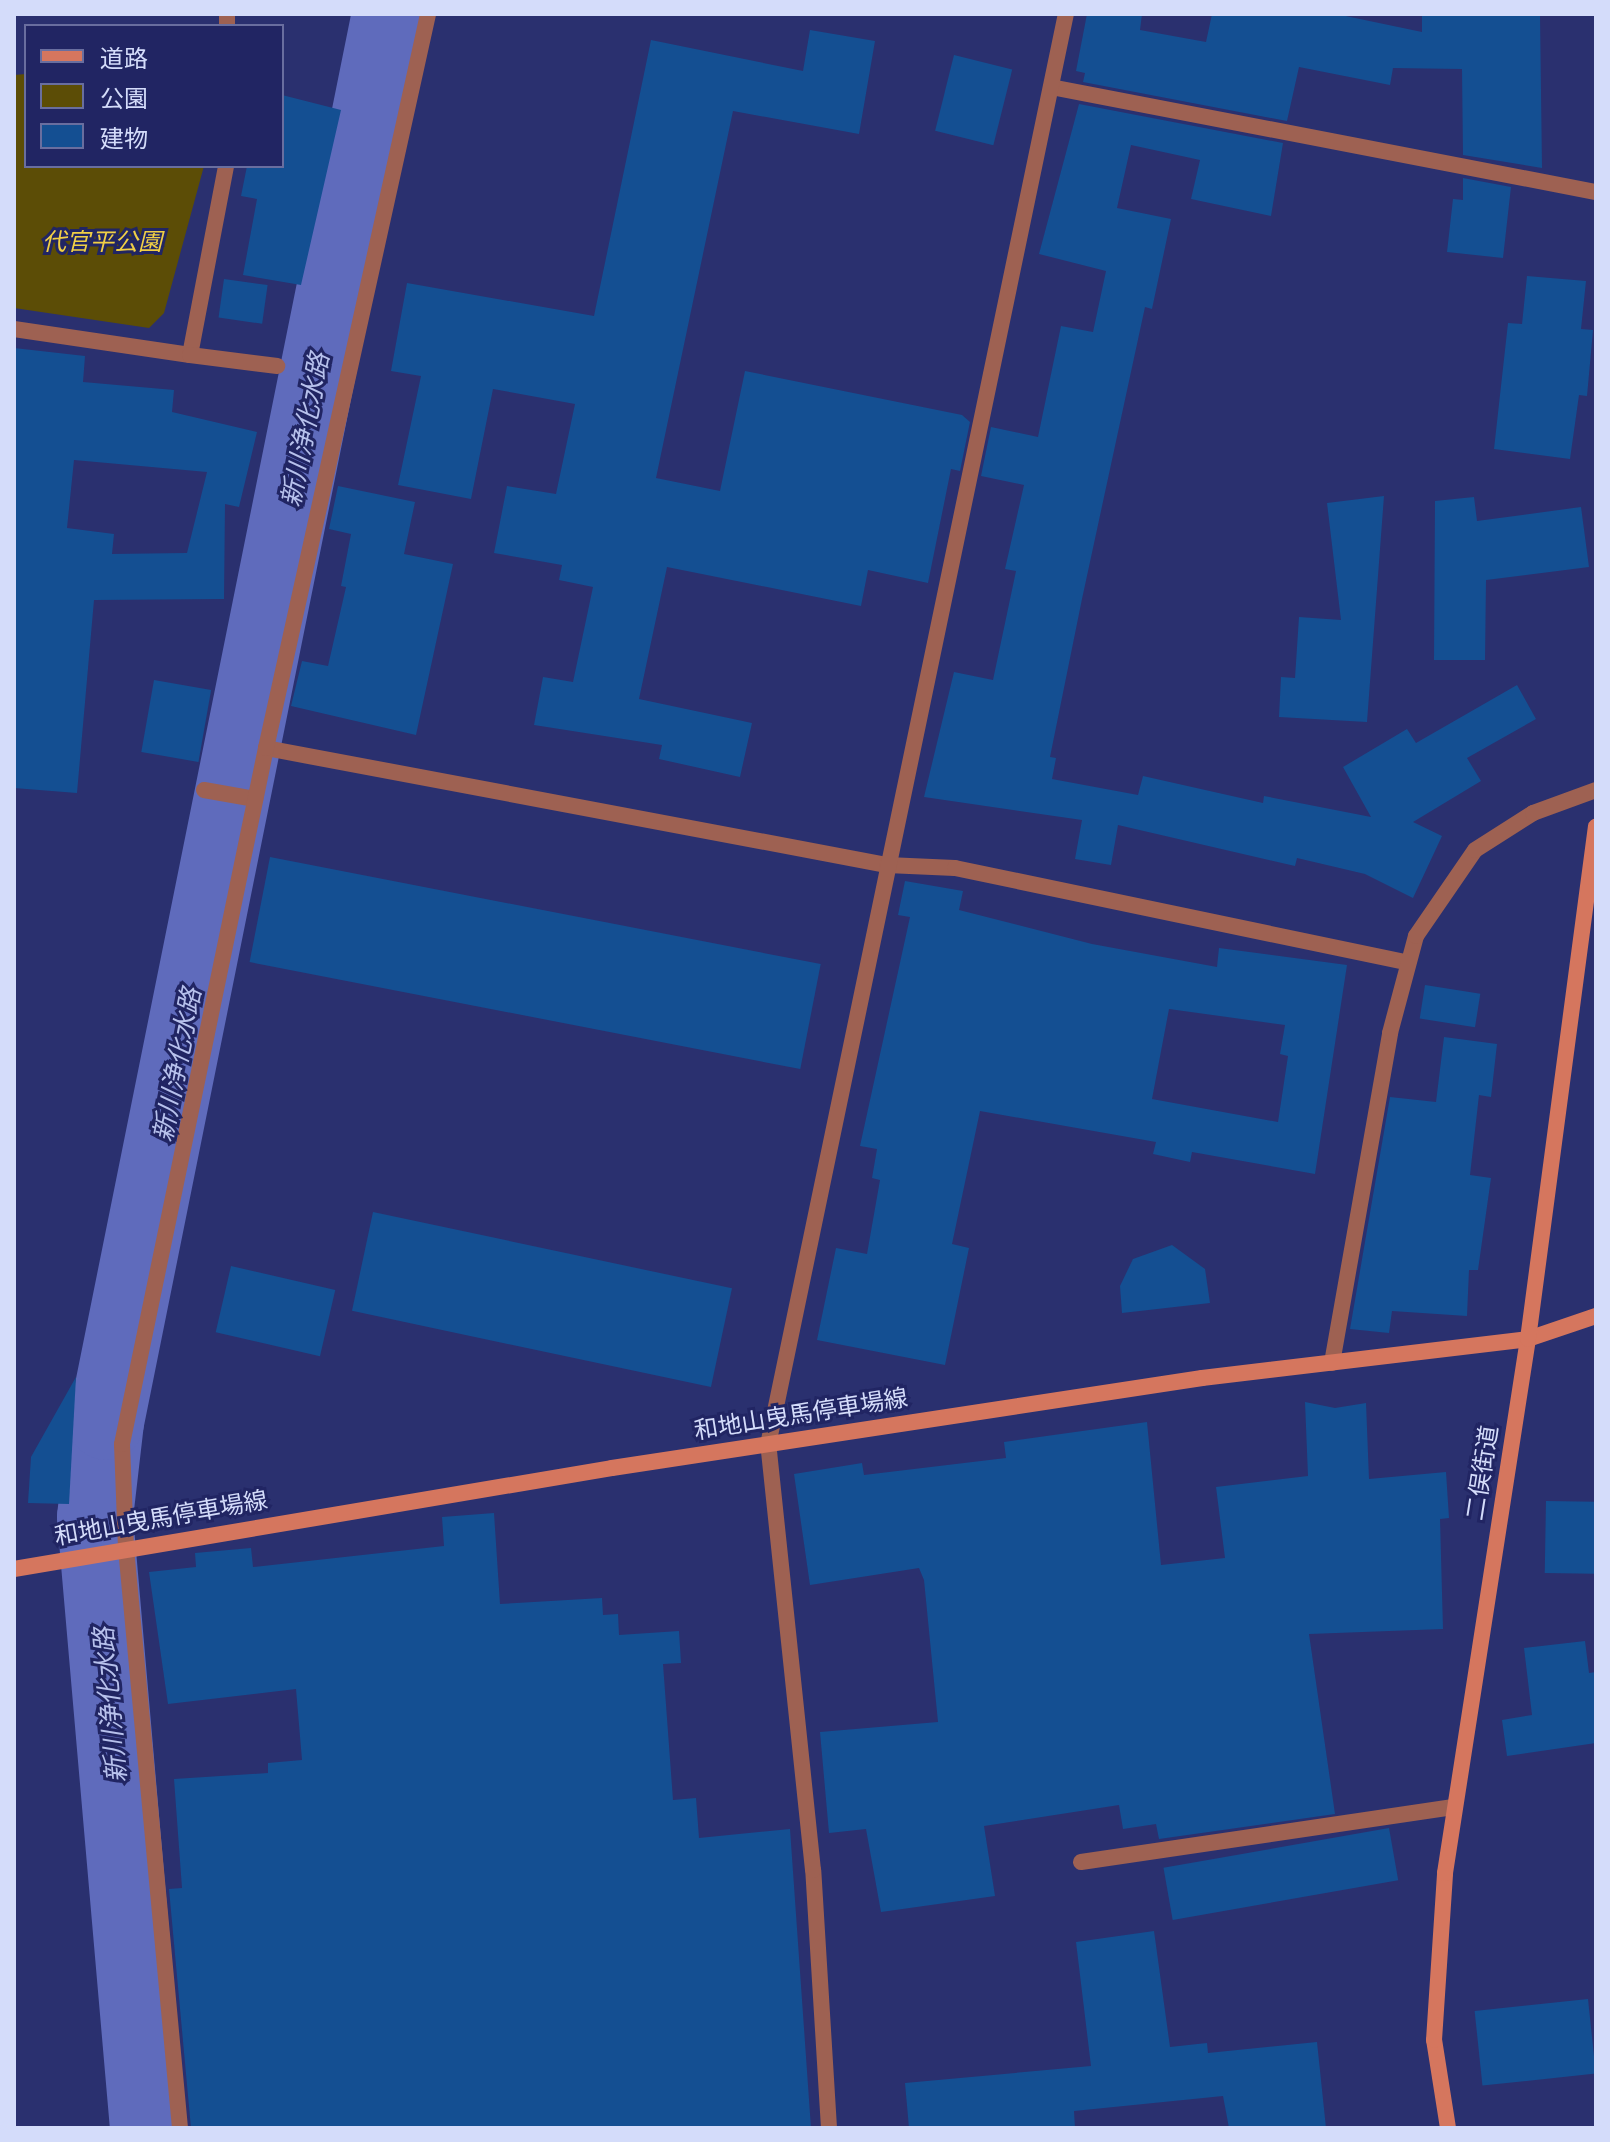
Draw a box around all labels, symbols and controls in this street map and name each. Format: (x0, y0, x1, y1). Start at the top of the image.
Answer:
legend (24, 24, 284, 168)
text: 道路 (100, 46, 148, 72)
text: 公園 (100, 86, 148, 112)
text: 建物 (100, 126, 148, 152)
park label: 代官平公園 (42, 229, 162, 257)
water label: 新川浄化水路 (276, 350, 336, 510)
water label: 新川浄化水路 (148, 985, 208, 1145)
street label: 和地山曳馬停車場線 (692, 1384, 910, 1446)
street label: 二俣街道 (1461, 1423, 1505, 1523)
street label: 和地山曳馬停車場線 (52, 1486, 270, 1552)
water label: 新川浄化水路 (89, 1626, 133, 1784)

